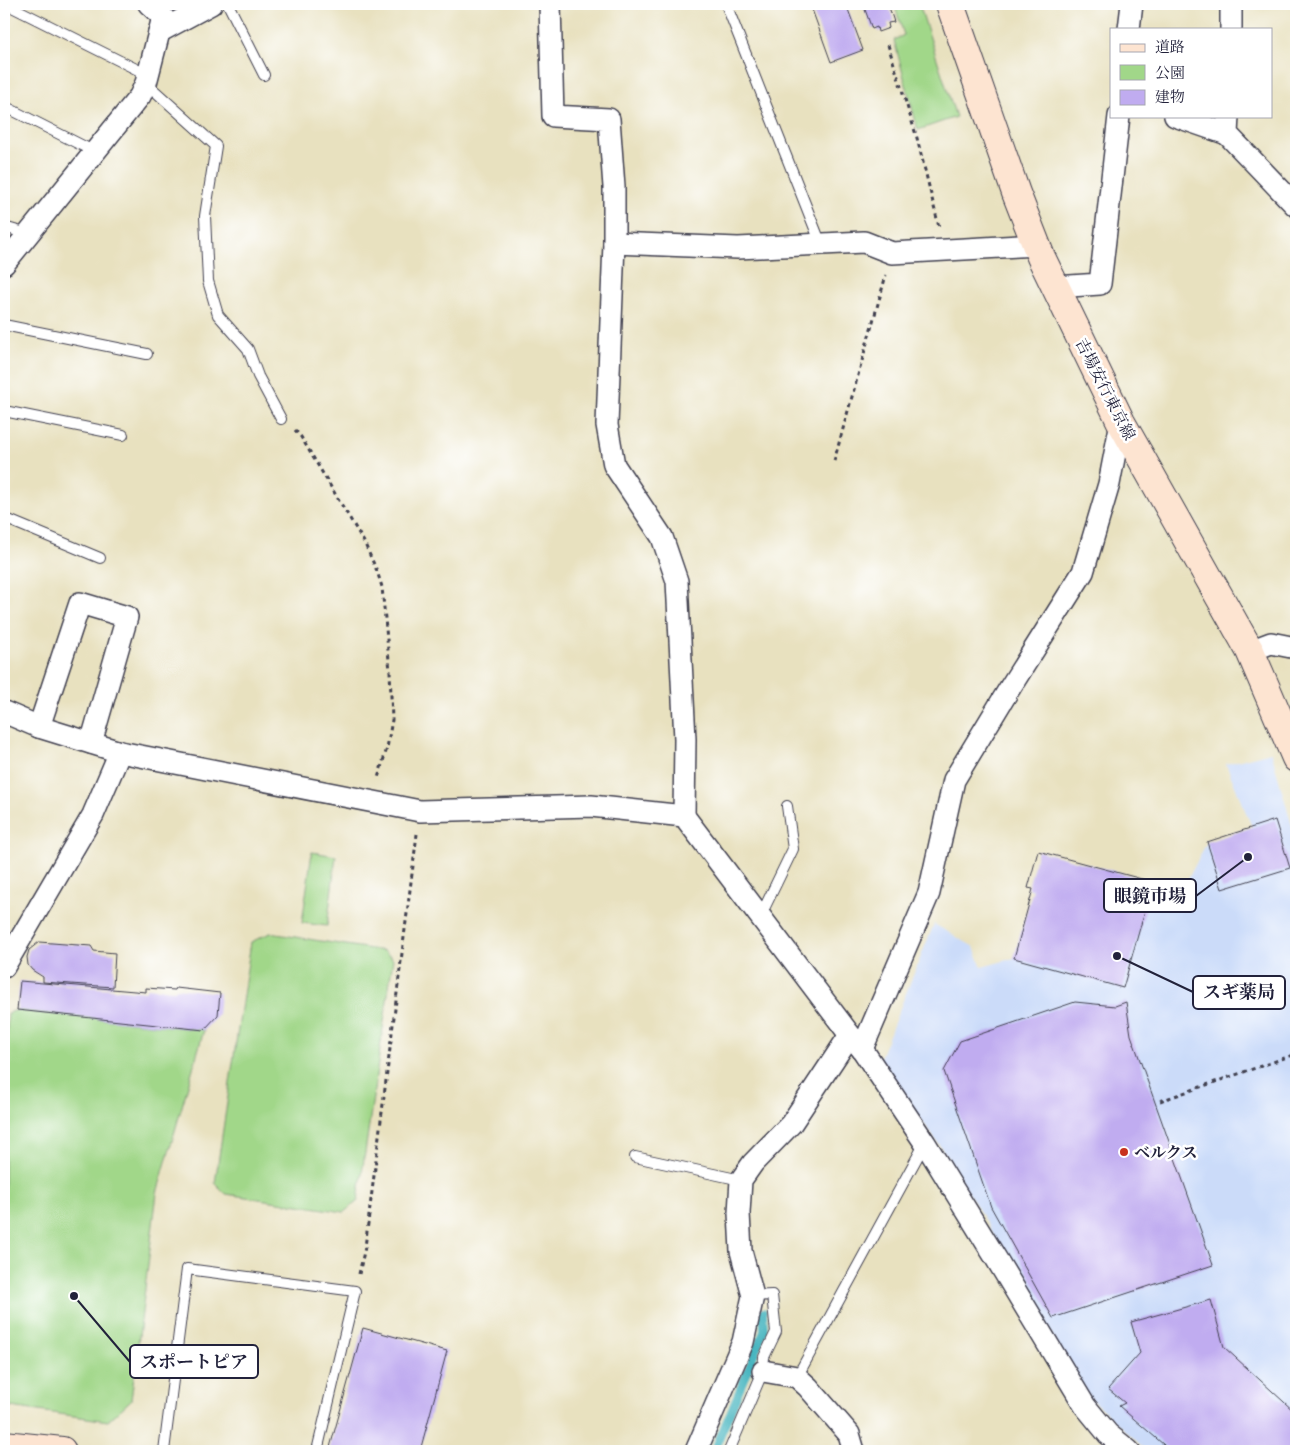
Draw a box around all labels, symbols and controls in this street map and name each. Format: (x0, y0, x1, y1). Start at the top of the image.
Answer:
legend (1110, 28, 1272, 118)
text: 道路 (1155, 38, 1185, 57)
text: 公園 (1155, 64, 1185, 83)
text: 建物 (1155, 88, 1185, 107)
street label: 吉場安行東京線 (1071, 335, 1139, 444)
callout: 眼鏡市場 (1104, 879, 1196, 912)
text: 眼鏡市場 (1114, 885, 1186, 908)
callout: スギ薬局 (1193, 976, 1285, 1009)
text: スギ薬局 (1203, 981, 1275, 1004)
place label: ベルクス (1134, 1143, 1198, 1163)
marker: ベルクス (1118, 1146, 1130, 1158)
callout: スポートピア (130, 1345, 258, 1378)
text: スポートピア (140, 1351, 248, 1374)

